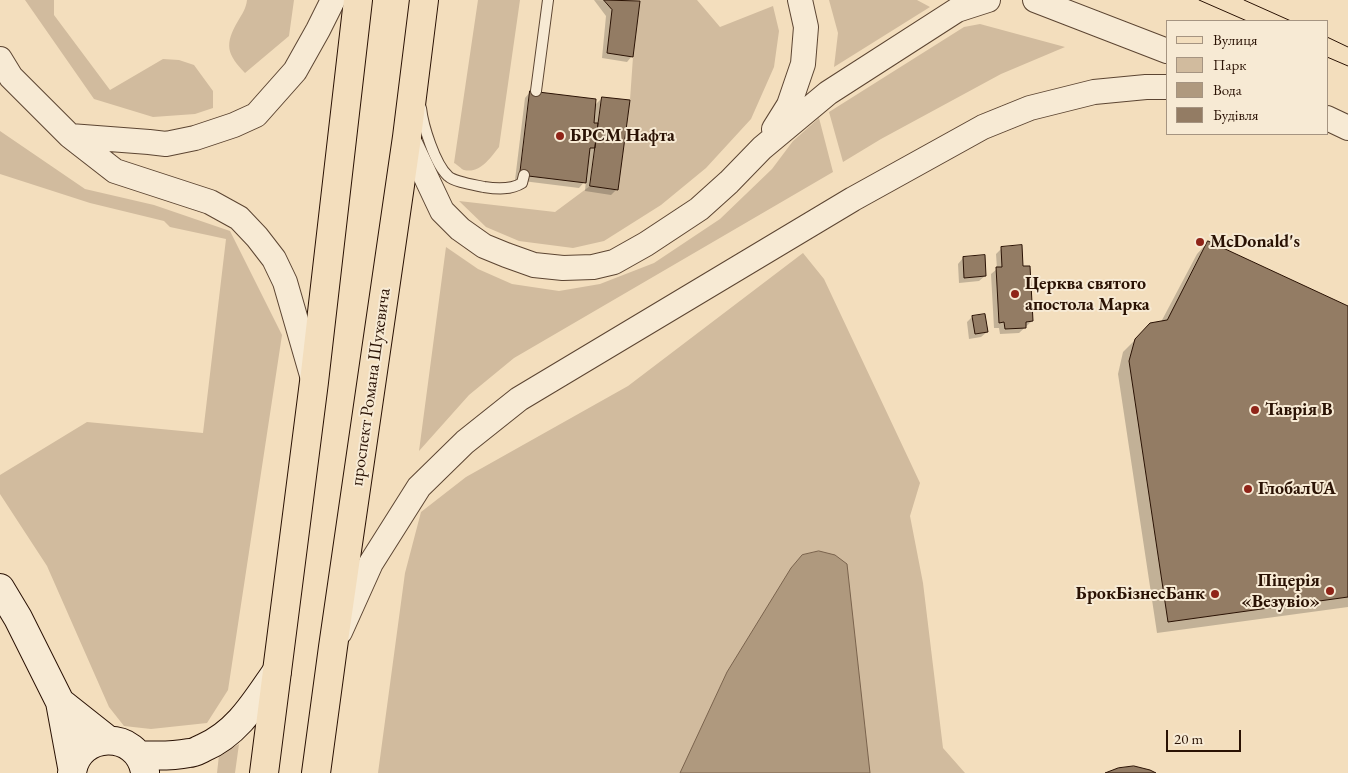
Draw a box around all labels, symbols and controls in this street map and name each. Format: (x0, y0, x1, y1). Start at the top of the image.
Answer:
legend (1166, 20, 1328, 135)
text: Вулиця (1213, 30, 1258, 49)
text: Парк (1213, 55, 1246, 74)
text: Вода (1213, 80, 1242, 99)
text: Будівля (1213, 105, 1259, 124)
place label: БРСМ Нафта (570, 125, 675, 147)
marker: БРСМ Нафта (554, 130, 566, 142)
place label: McDonald's (1210, 231, 1300, 253)
marker: McDonald's (1194, 236, 1206, 248)
place label: Церква святого апостола Марка (1025, 273, 1150, 316)
street label: проспект Романа Шухевича (346, 287, 396, 487)
marker: Церква святого апостола Марка (1009, 288, 1021, 300)
place label: Таврія В (1265, 399, 1333, 421)
marker: Таврія В (1249, 404, 1261, 416)
place label: ГлобалUA (1258, 478, 1336, 500)
marker: ГлобалUA (1242, 483, 1254, 495)
place label: Піцерія «Везувіо» (1241, 570, 1320, 612)
place label: БрокБізнесБанк (1076, 583, 1205, 605)
marker: Піцерія «Везувіо» (1324, 585, 1336, 597)
marker: БрокБізнесБанк (1209, 588, 1221, 600)
scale bar (1168, 720, 1243, 752)
text: 20 m (1174, 729, 1203, 748)

